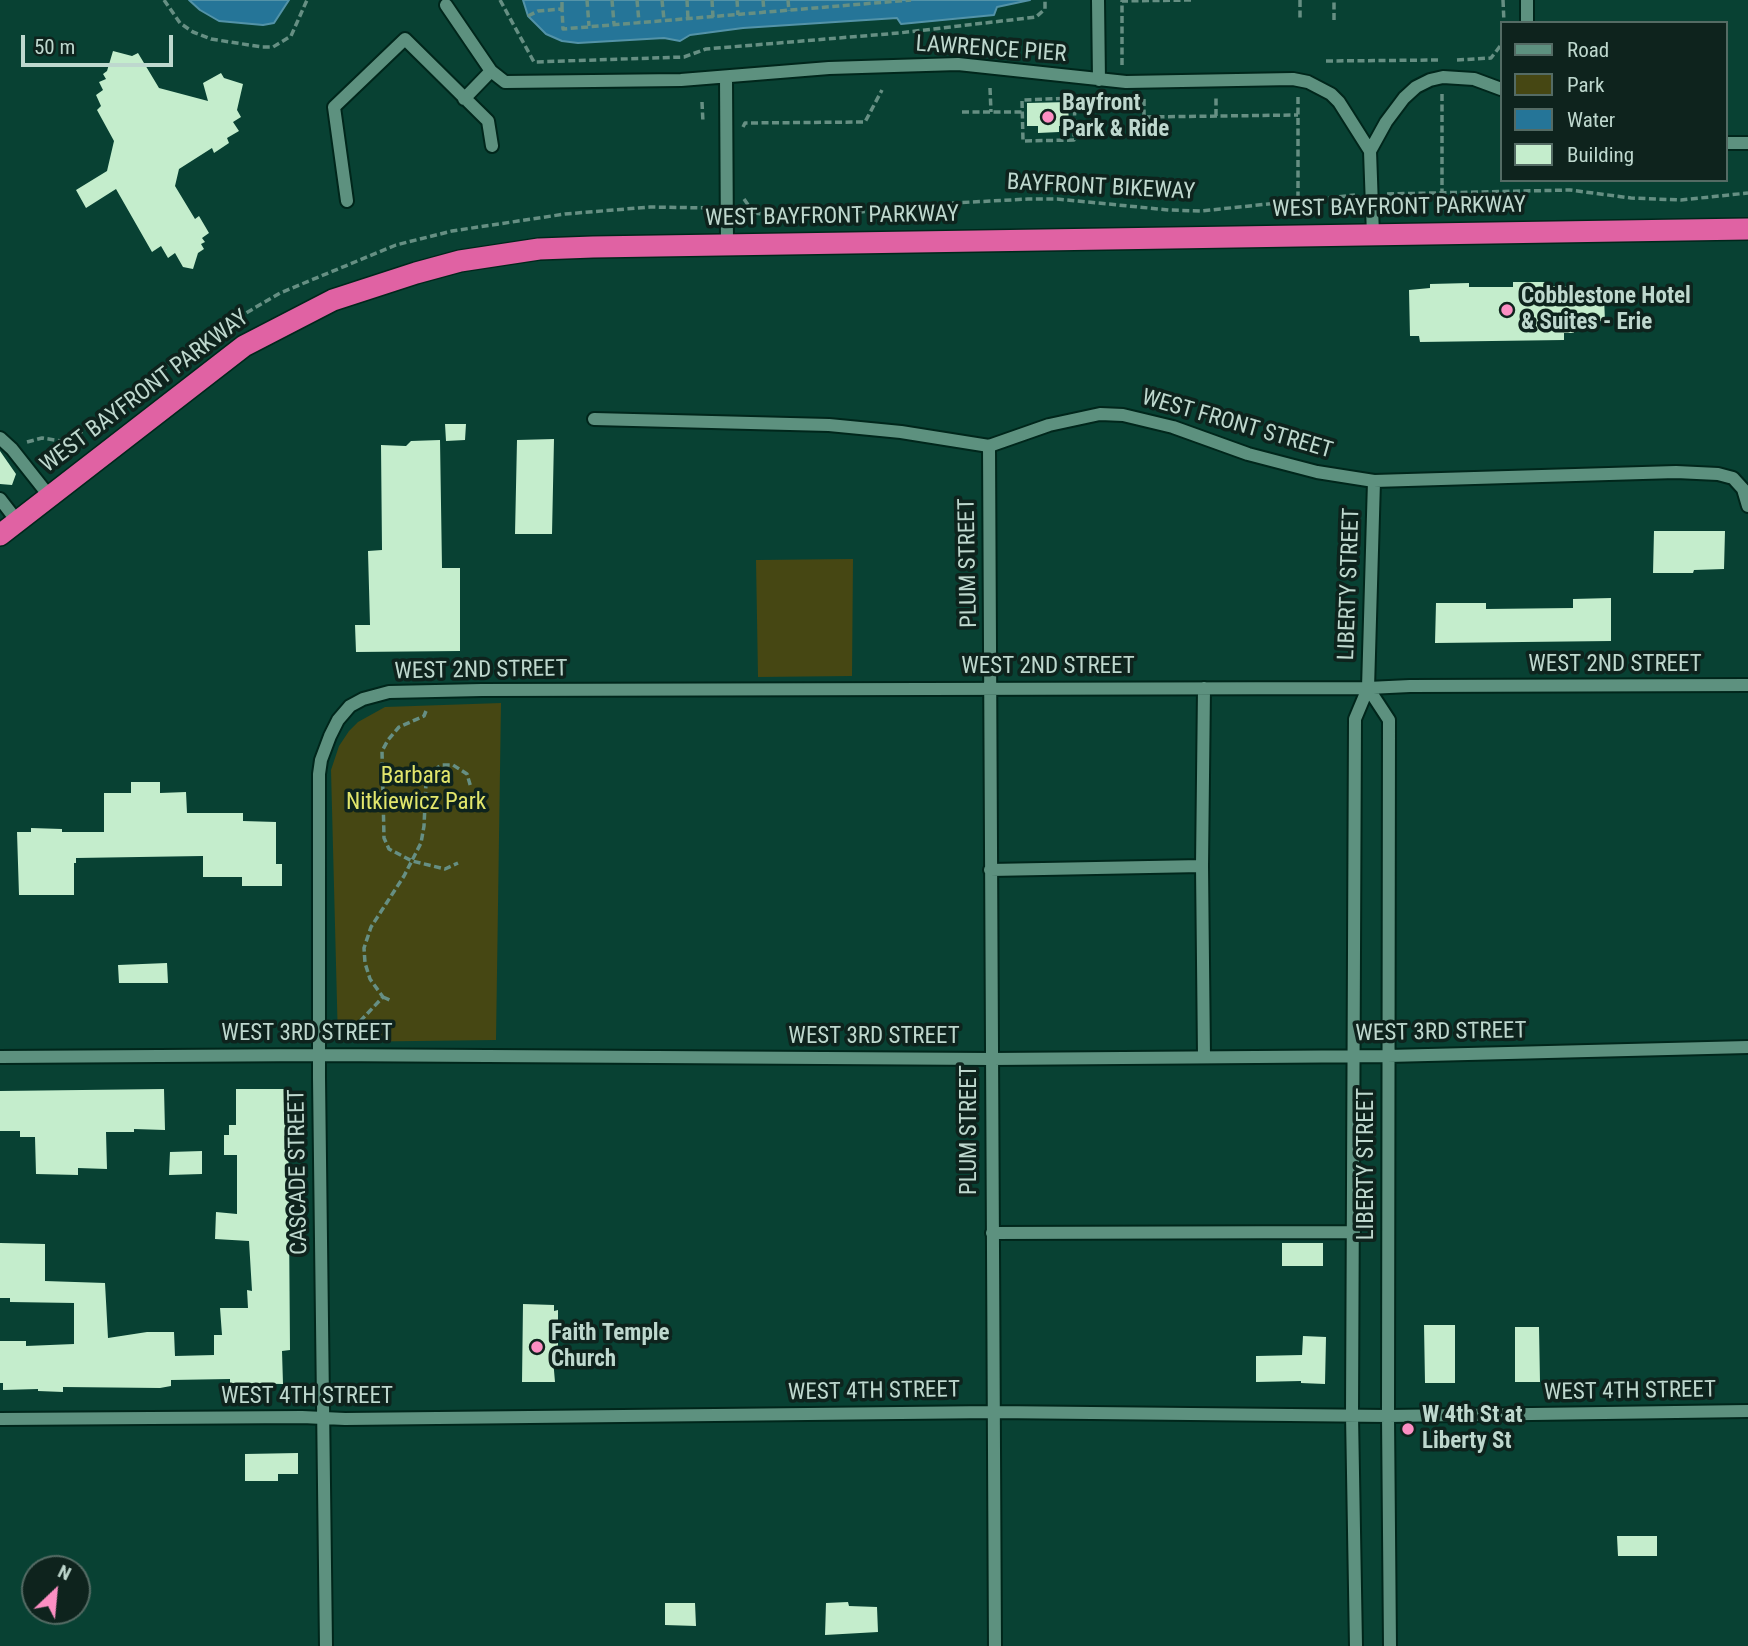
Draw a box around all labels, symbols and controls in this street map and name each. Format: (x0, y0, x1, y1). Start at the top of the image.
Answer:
scale bar (24, 21, 177, 65)
legend (1500, 21, 1727, 182)
street label: LAWRENCE PIER (915, 31, 1067, 69)
text: 50 m (34, 35, 75, 59)
text: Road (1567, 38, 1609, 62)
text: Park (1567, 73, 1604, 97)
place label: Bayfront Park & Ride (1062, 90, 1169, 144)
text: Water (1567, 108, 1615, 132)
marker: Bayfront Park & Ride (1040, 109, 1056, 125)
text: Building (1567, 143, 1634, 167)
street label: BAYFRONT BIKEWAY (1006, 169, 1196, 207)
street label: WEST BAYFRONT PARKWAY (1272, 192, 1526, 224)
street label: WEST BAYFRONT PARKWAY (705, 201, 959, 233)
place label: Cobblestone Hotel & Suites - Erie (1521, 283, 1691, 337)
marker: Cobblestone Hotel & Suites - Erie (1499, 302, 1515, 318)
street label: WEST BAYFRONT PARKWAY (35, 305, 255, 479)
street label: WEST FRONT STREET (1138, 385, 1336, 465)
street label: PLUM STREET (954, 498, 984, 628)
street label: LIBERTY STREET (1334, 507, 1366, 661)
street label: WEST 2ND STREET (1528, 651, 1702, 679)
street label: WEST 2ND STREET (961, 653, 1135, 681)
street label: WEST 2ND STREET (394, 656, 568, 686)
park label: Barbara Nitkiewicz Park (346, 763, 486, 817)
street label: WEST 3RD STREET (1355, 1018, 1527, 1048)
street label: WEST 3RD STREET (221, 1020, 393, 1048)
street label: WEST 3RD STREET (788, 1023, 960, 1051)
street label: PLUM STREET (956, 1065, 984, 1195)
street label: LIBERTY STREET (1353, 1088, 1381, 1240)
street label: CASCADE STREET (284, 1089, 314, 1255)
place label: Faith Temple Church (551, 1320, 670, 1374)
marker: Faith Temple Church (529, 1339, 545, 1355)
street label: WEST 4TH STREET (788, 1377, 960, 1407)
street label: WEST 4TH STREET (1544, 1377, 1716, 1407)
street label: WEST 4TH STREET (221, 1383, 393, 1411)
place label: W 4th St at Liberty St (1422, 1402, 1522, 1456)
marker: W 4th St at Liberty St (1400, 1421, 1416, 1437)
north arrow (21, 1555, 91, 1625)
text: N (54, 1560, 75, 1585)

